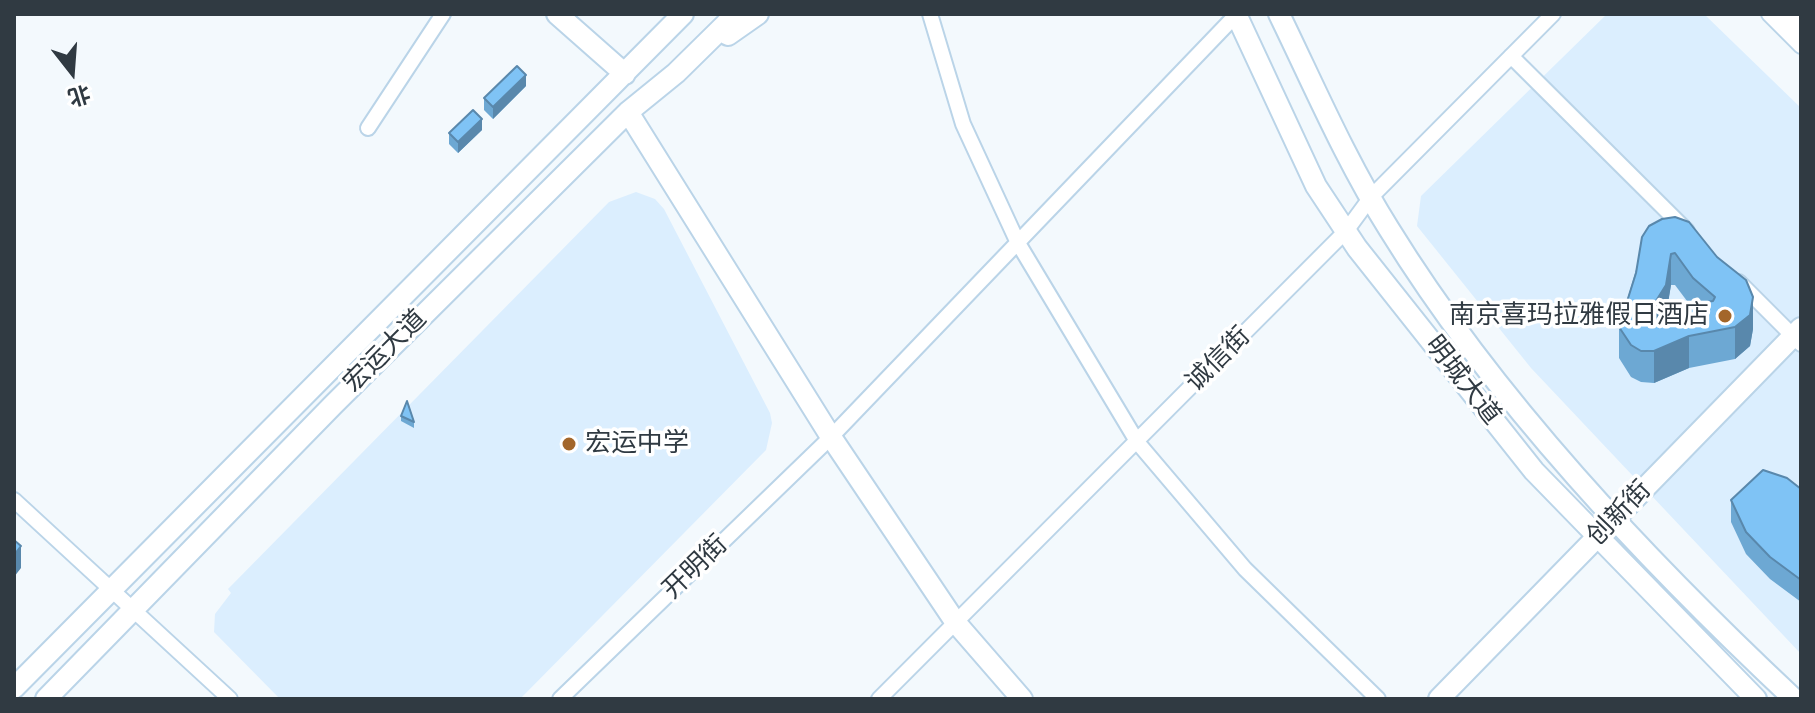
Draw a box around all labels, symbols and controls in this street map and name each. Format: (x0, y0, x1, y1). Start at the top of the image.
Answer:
north arrow (32, 32, 112, 112)
text: 北 (64, 77, 94, 113)
place label: 南京喜玛拉雅假日酒店 (1449, 300, 1709, 332)
street label: 宏运大道 (338, 304, 434, 400)
marker: 南京喜玛拉雅假日酒店 (1716, 307, 1734, 325)
street label: 诚信街 (1180, 321, 1258, 399)
street label: 明城大道 (1418, 330, 1506, 432)
place label: 宏运中学 (585, 428, 689, 460)
marker: 宏运中学 (560, 435, 578, 453)
street label: 创新街 (1582, 475, 1658, 553)
street label: 开明街 (657, 530, 735, 606)

